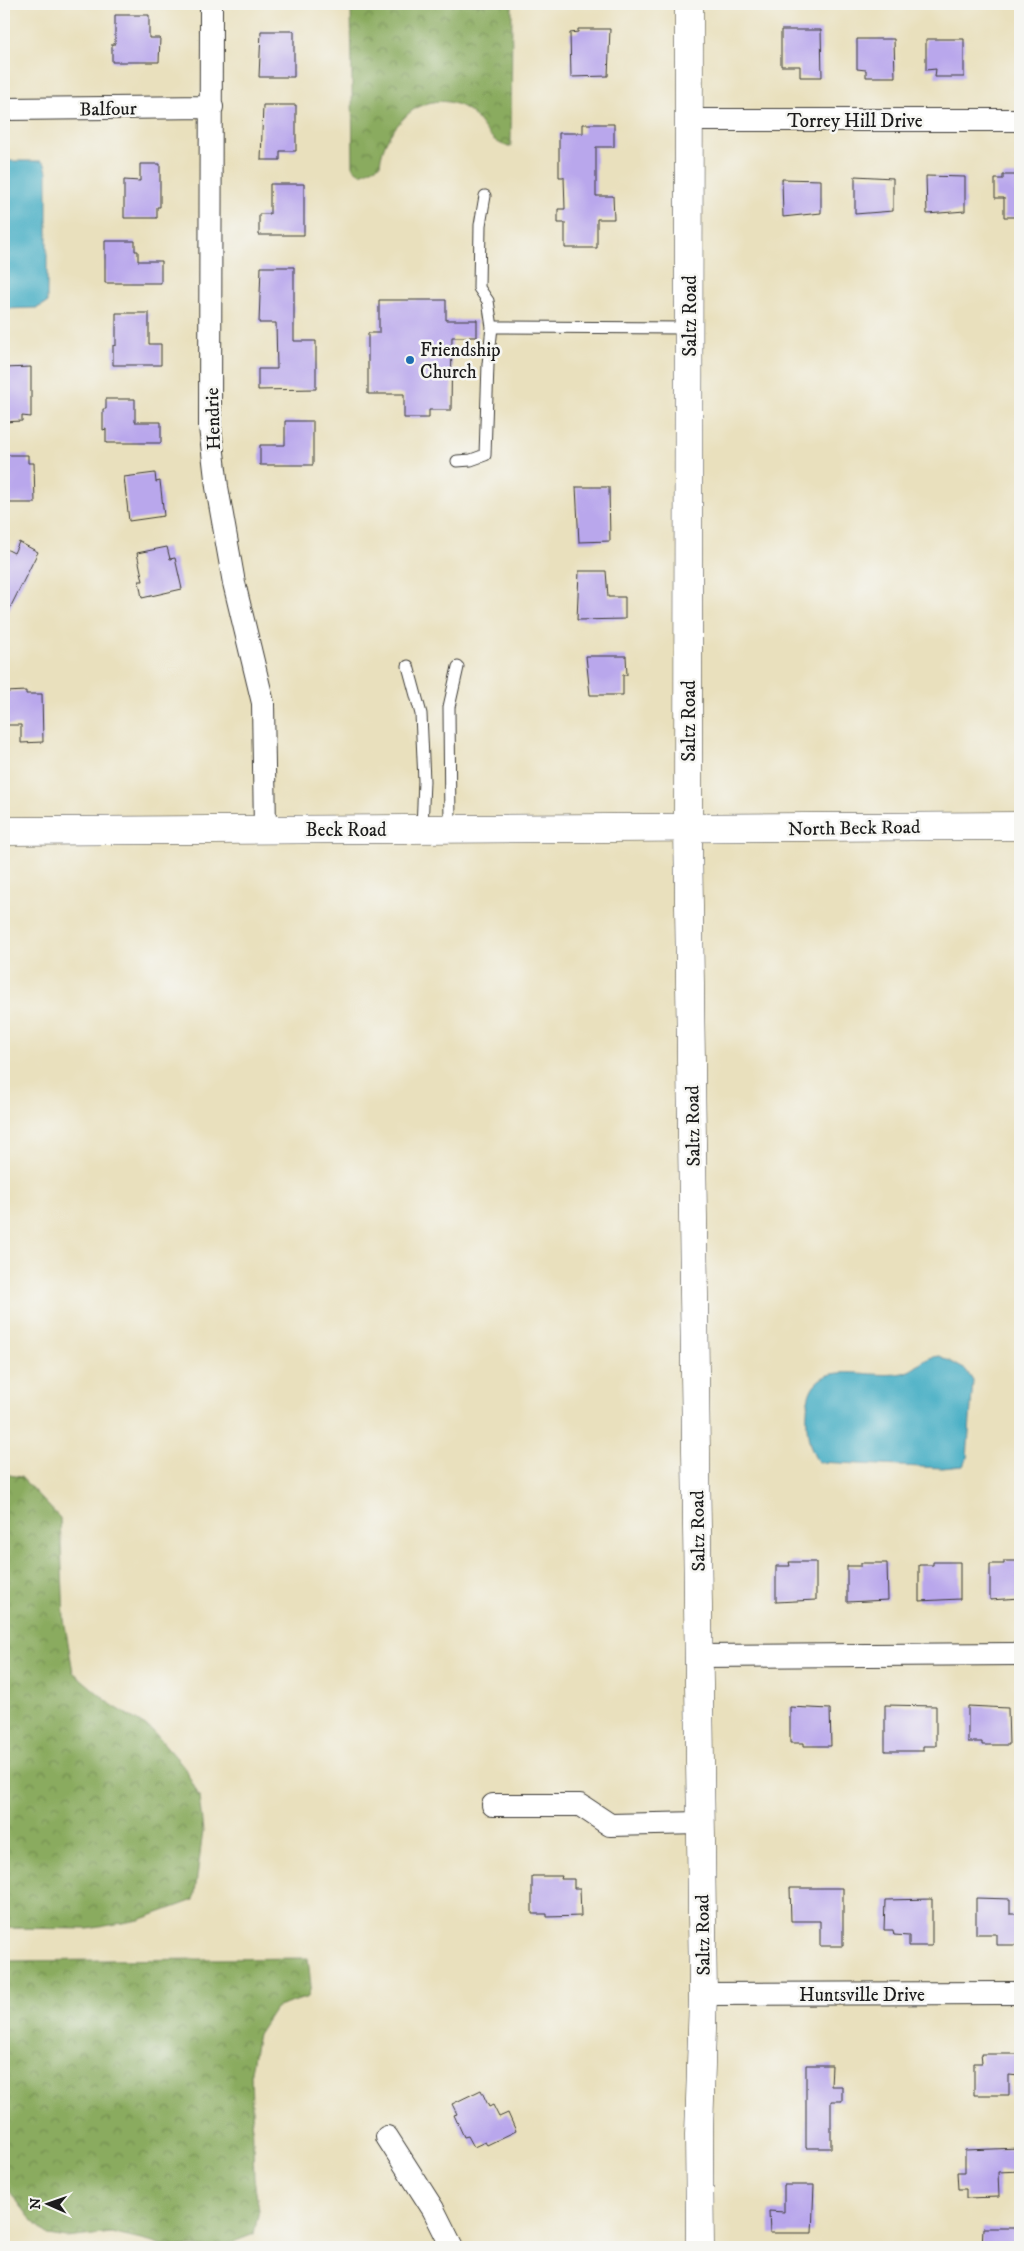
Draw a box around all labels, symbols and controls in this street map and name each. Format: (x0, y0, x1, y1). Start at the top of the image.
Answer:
street label: Balfour (79, 98, 137, 121)
street label: Torrey Hill Drive (787, 110, 923, 133)
street label: Saltz Road (679, 275, 702, 357)
place label: Friendship Church (420, 339, 501, 384)
marker: Friendship Church (404, 354, 416, 366)
street label: Hendrie (201, 387, 226, 451)
street label: Saltz Road (678, 680, 701, 762)
street label: North Beck Road (788, 816, 921, 841)
street label: Beck Road (306, 819, 387, 842)
street label: Saltz Road (681, 1085, 706, 1167)
street label: Saltz Road (686, 1490, 711, 1572)
street label: Saltz Road (691, 1894, 716, 1976)
street label: Huntsville Drive (799, 1984, 925, 2007)
north arrow (22, 2178, 72, 2228)
text: N (27, 2197, 45, 2210)

